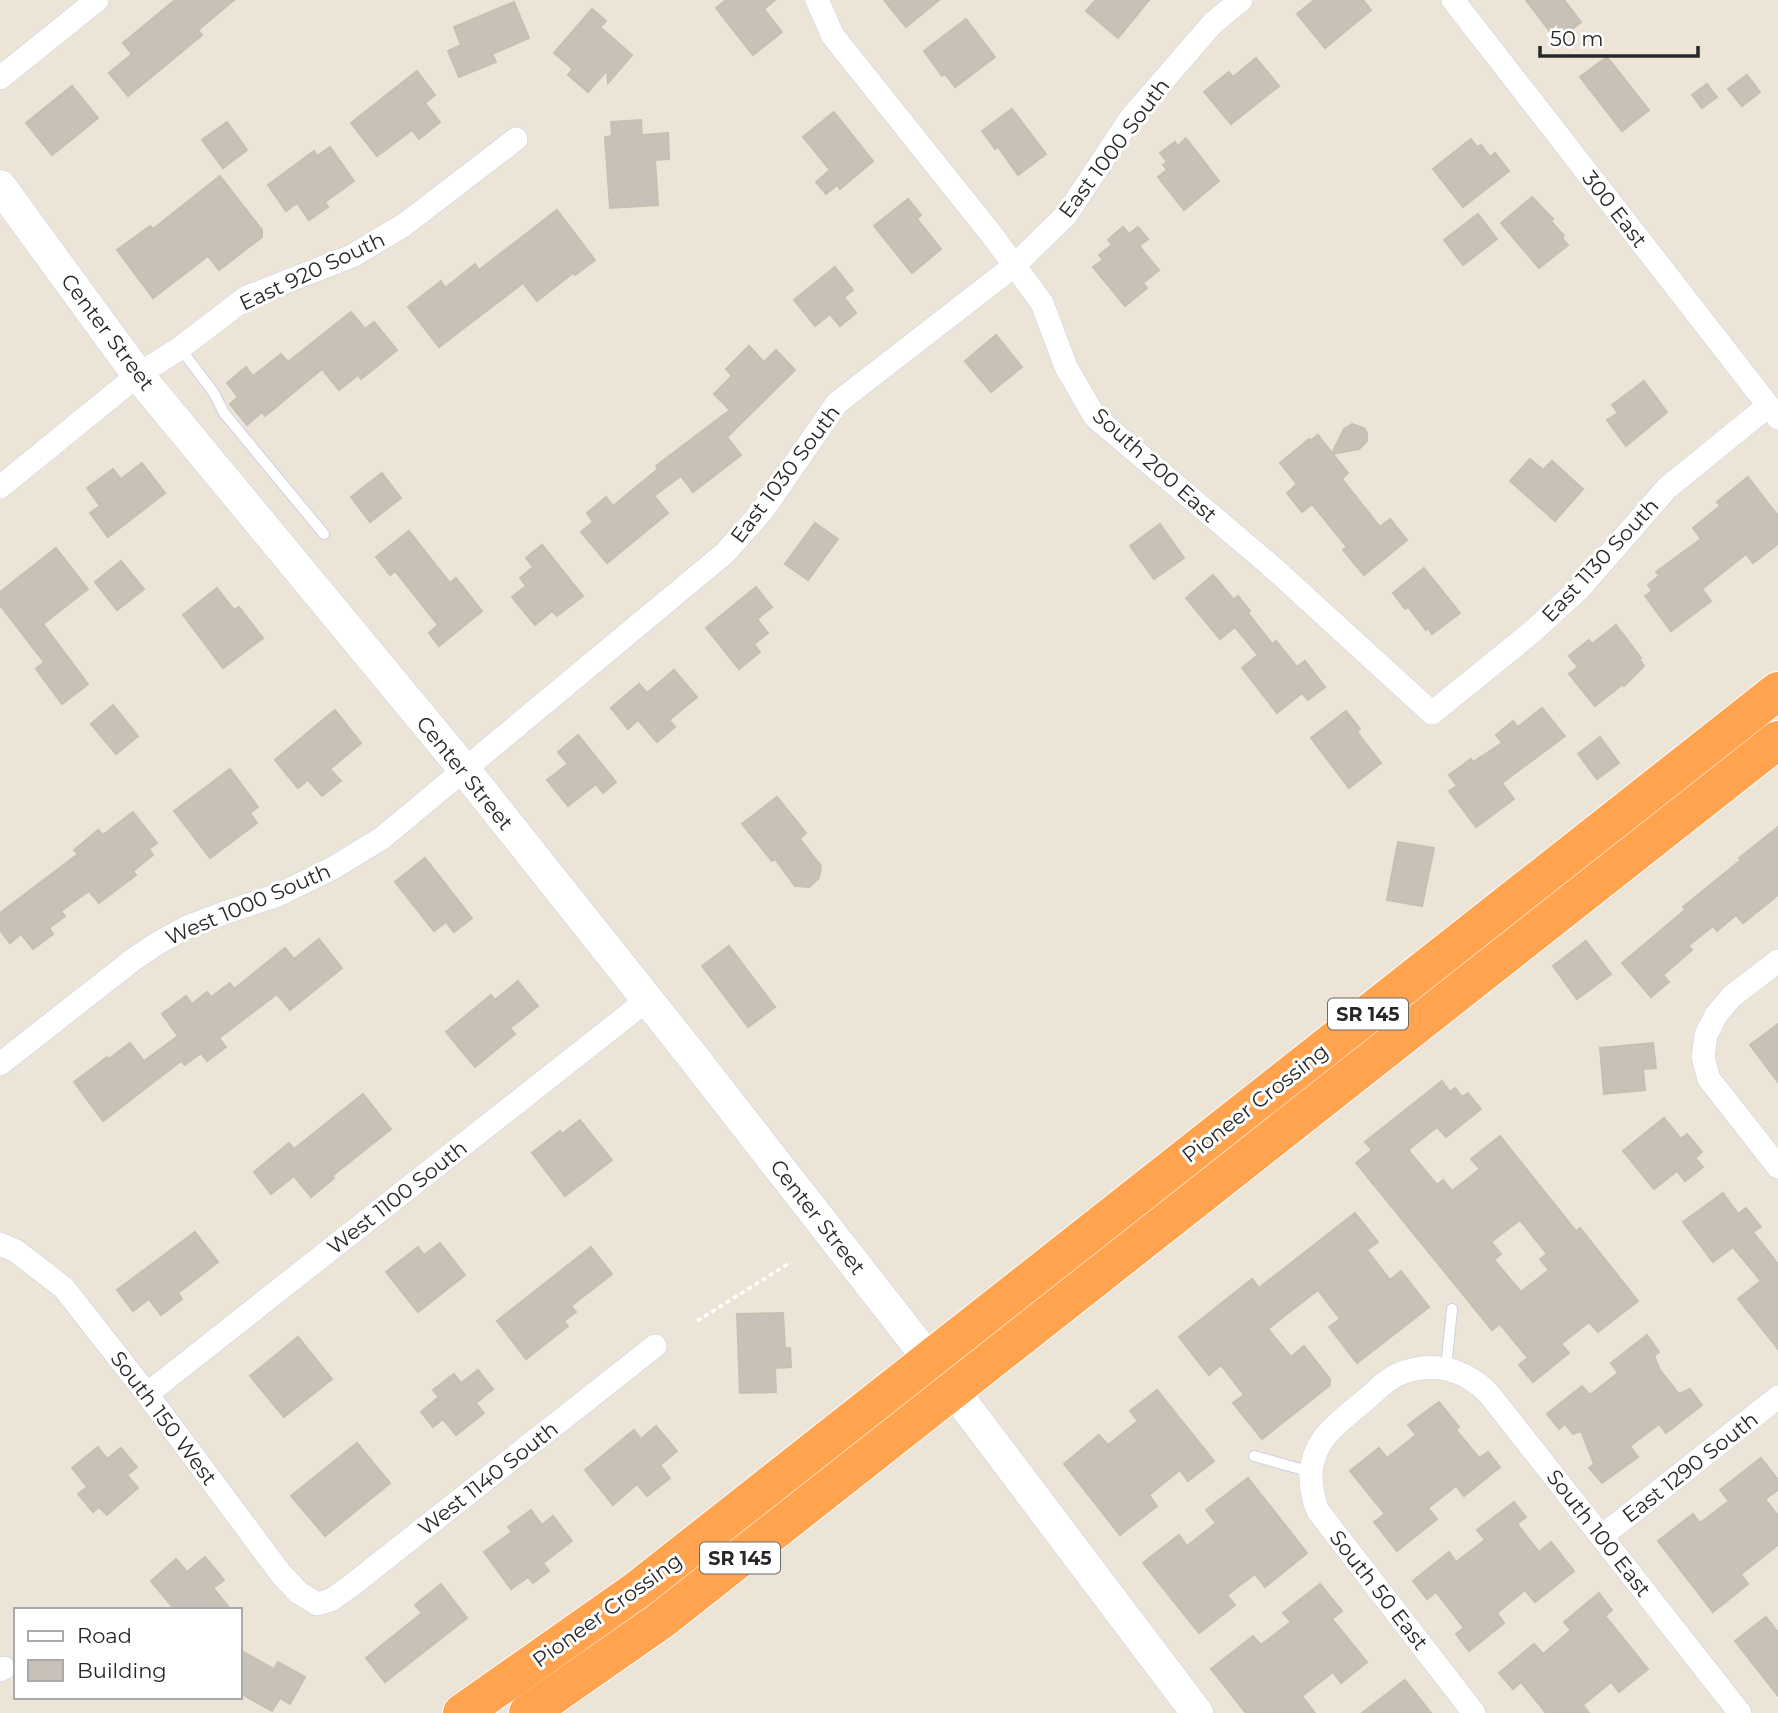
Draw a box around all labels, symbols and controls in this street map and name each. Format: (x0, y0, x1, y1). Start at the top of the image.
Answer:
scale bar (1540, 14, 1698, 58)
text: 50 m (1550, 26, 1604, 51)
street label: East 1000 South (1053, 73, 1175, 223)
street label: 300 East (1577, 166, 1653, 252)
street label: East 920 South (235, 226, 389, 316)
street label: Center Street (56, 269, 160, 395)
street label: East 1030 South (725, 400, 845, 548)
street label: South 200 East (1088, 403, 1222, 527)
street label: East 1130 South (1536, 493, 1664, 627)
street label: Center Street (411, 711, 519, 835)
street label: West 1000 South (162, 858, 334, 950)
road number: SR 145 (1328, 998, 1408, 1030)
street label: Pioneer Crossing (1177, 1038, 1333, 1168)
street label: West 1100 South (322, 1135, 472, 1259)
street label: Center Street (765, 1154, 871, 1280)
street label: South 150 West (106, 1346, 222, 1490)
street label: East 1290 South (1617, 1406, 1763, 1528)
street label: West 1140 South (413, 1416, 563, 1540)
street label: South 100 East (1542, 1464, 1656, 1602)
street label: South 50 East (1325, 1525, 1433, 1655)
road number: SR 145 (700, 1542, 780, 1574)
street label: Pioneer Crossing (528, 1547, 686, 1673)
legend (14, 1608, 242, 1699)
text: Road (77, 1623, 132, 1648)
text: Building (77, 1658, 167, 1683)

